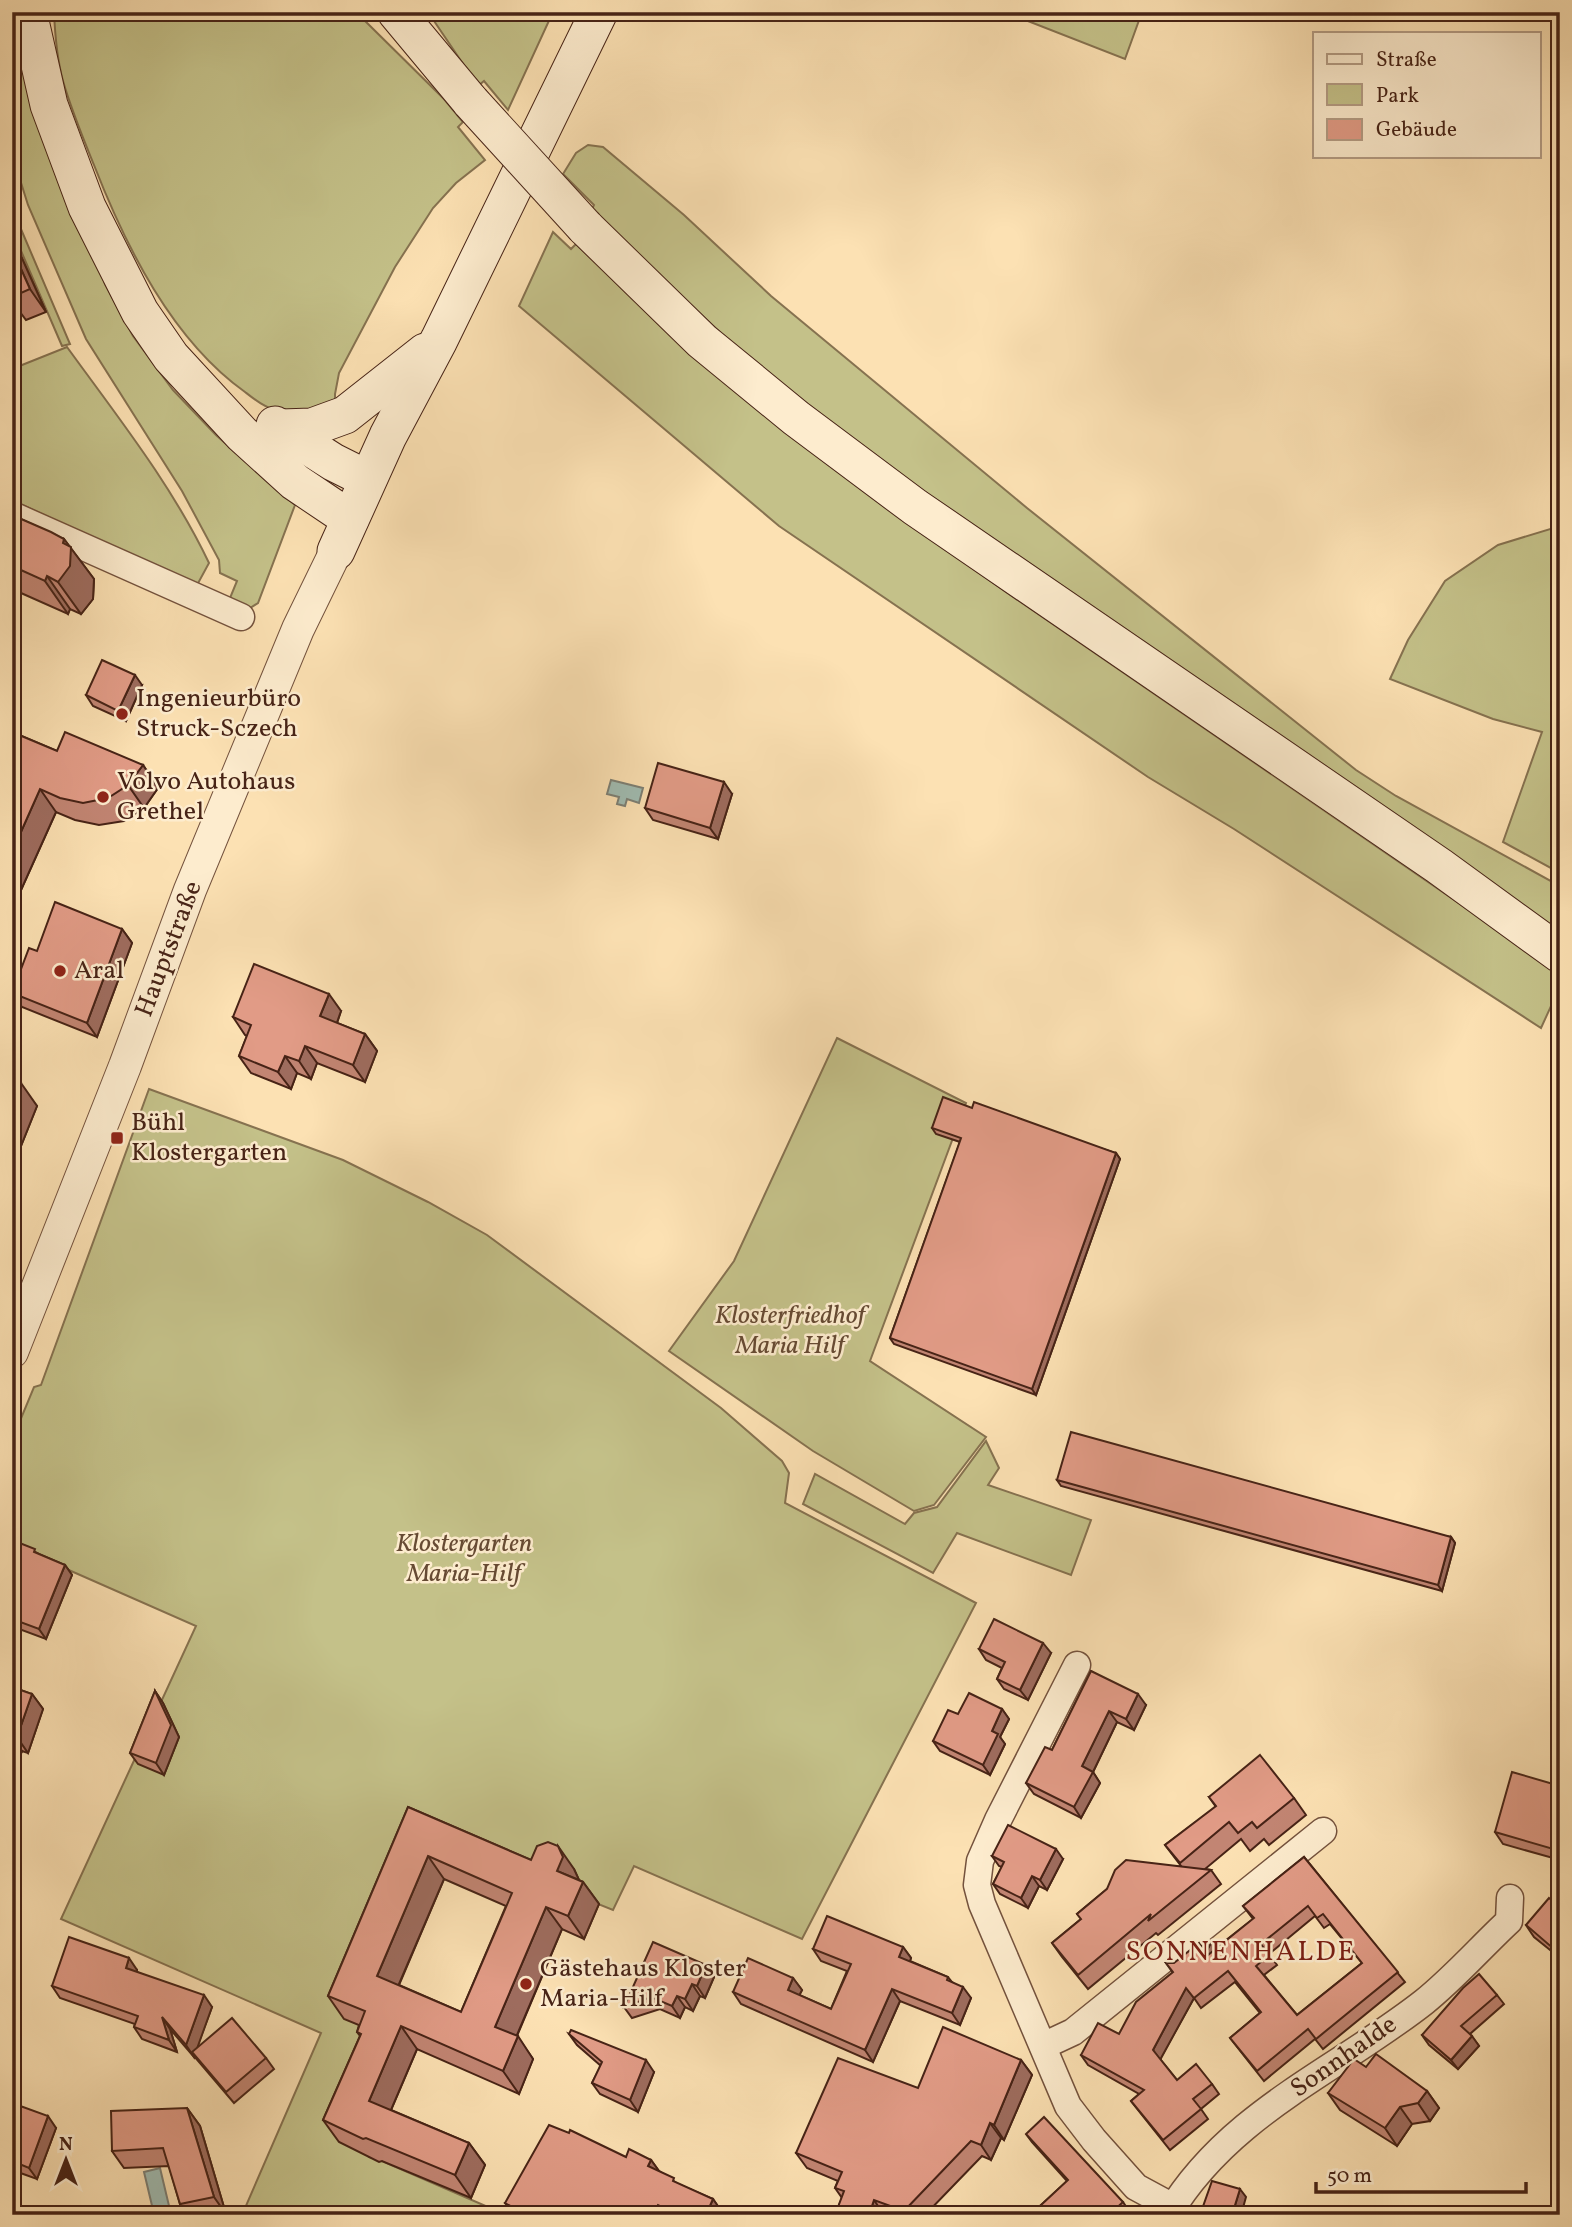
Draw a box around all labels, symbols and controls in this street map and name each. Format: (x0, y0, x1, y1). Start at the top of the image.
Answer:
legend (1313, 32, 1540, 158)
text: Straße (1376, 46, 1437, 75)
text: Park (1376, 82, 1419, 111)
text: Gebäude (1376, 116, 1457, 145)
place label: Ingenieurbüro Struck-Sczech (136, 681, 301, 747)
marker: Ingenieurbüro Struck-Sczech (114, 706, 130, 722)
place label: Volvo Autohaus Grethel (117, 764, 295, 830)
marker: Volvo Autohaus Grethel (95, 789, 111, 805)
street label: Hauptstraße (127, 876, 211, 1022)
place label: Aral (74, 953, 124, 989)
marker: Aral (52, 963, 68, 979)
place label: Bühl Klostergarten (131, 1105, 287, 1171)
marker: Bühl Klostergarten (109, 1130, 125, 1146)
park label: Klosterfriedhof Maria Hilf (715, 1298, 871, 1364)
park label: Klostergarten Maria-Hilf (396, 1526, 532, 1592)
district label: SONNENHALDE (1126, 1933, 1356, 1972)
place label: Gästehaus Kloster Maria-Hilf (540, 1951, 746, 2017)
marker: Gästehaus Kloster Maria-Hilf (518, 1976, 534, 1992)
street label: Sonnhalde (1284, 2007, 1404, 2107)
north arrow (32, 2126, 102, 2196)
text: N (59, 2132, 73, 2158)
scale bar (1316, 2150, 1526, 2194)
text: 50 m (1327, 2162, 1372, 2191)

